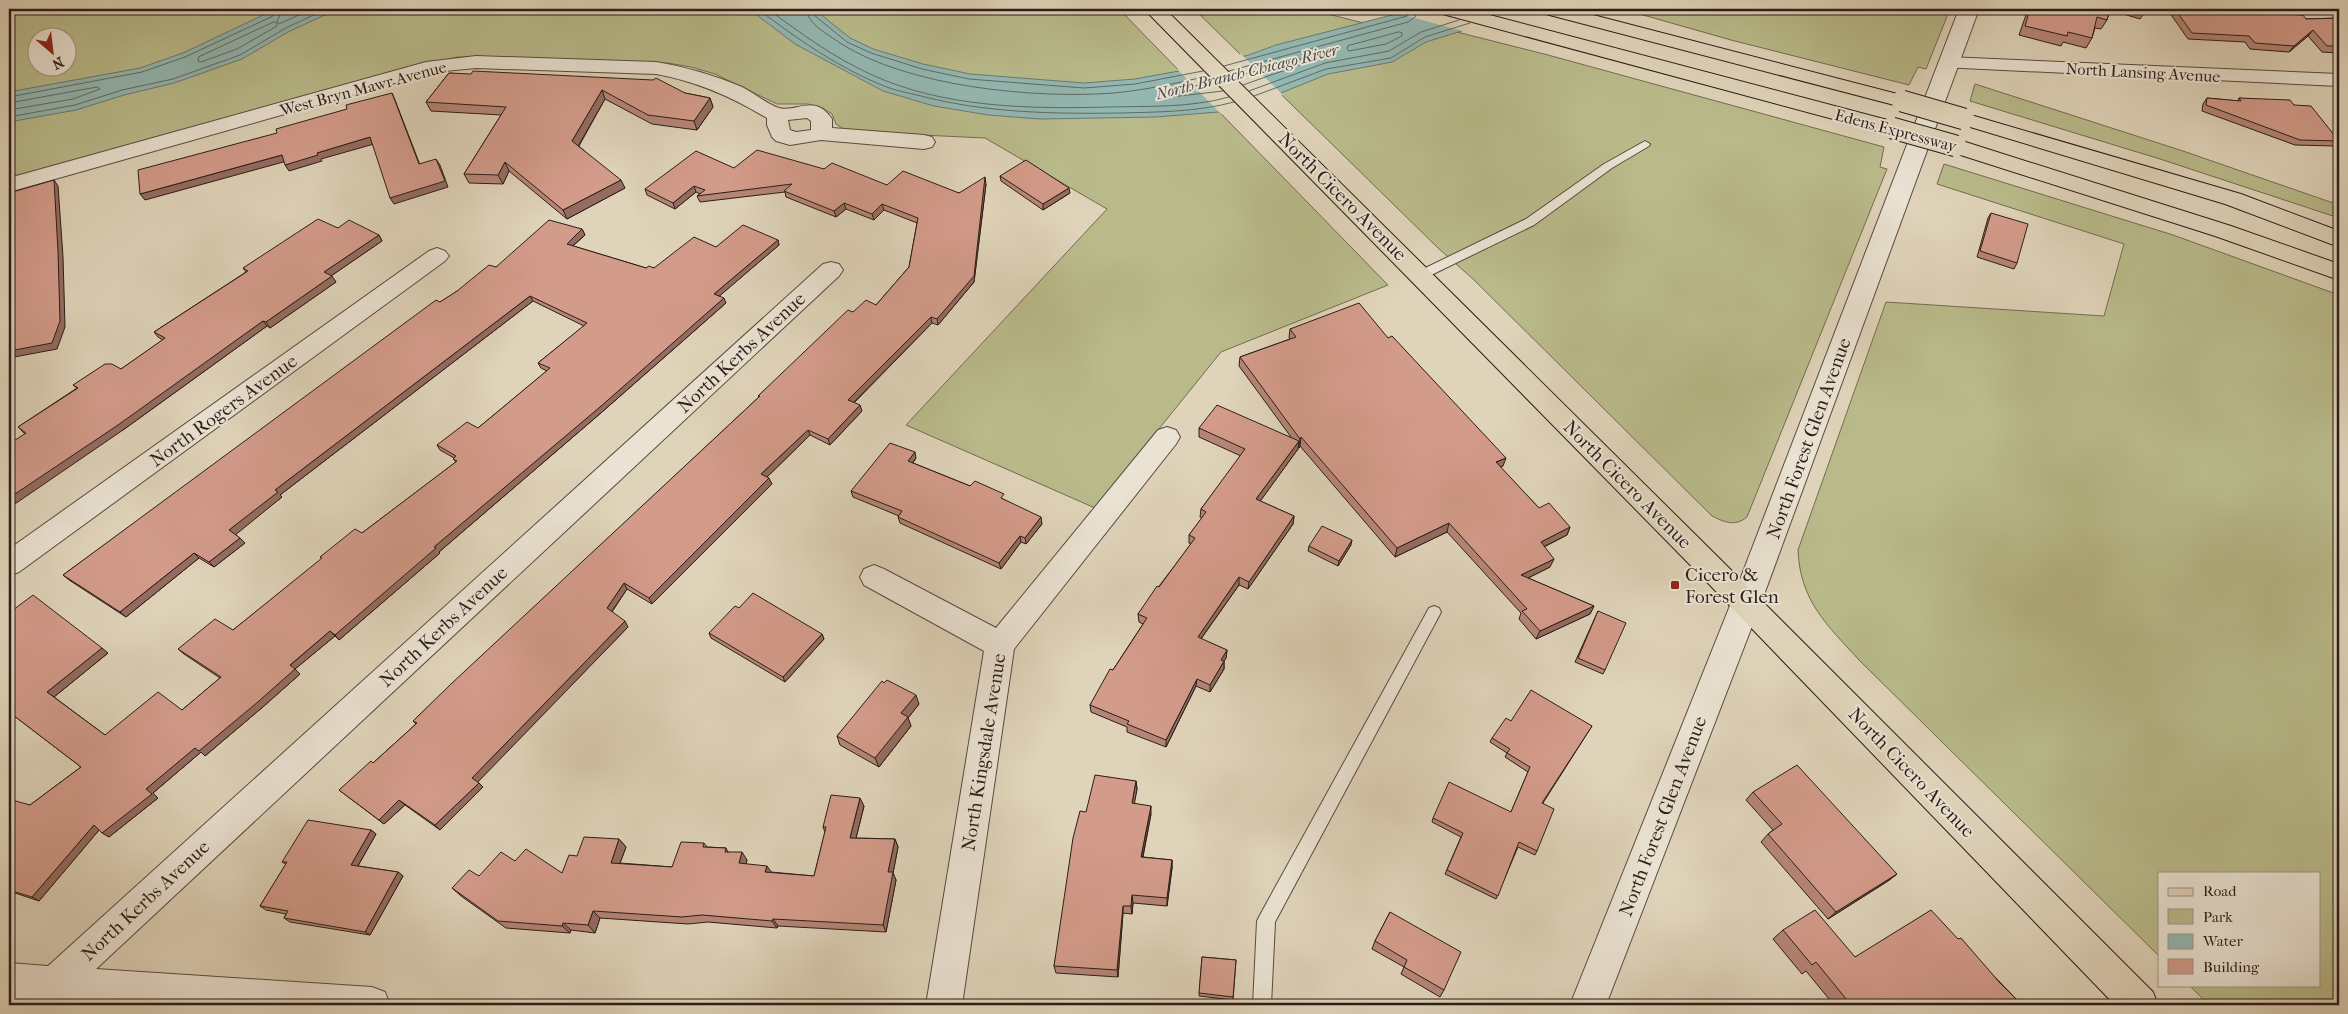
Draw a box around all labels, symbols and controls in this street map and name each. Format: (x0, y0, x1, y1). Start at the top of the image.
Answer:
north arrow (28, 28, 78, 78)
water label: North Branch Chicago River (1153, 39, 1342, 104)
text: N (49, 53, 67, 73)
street label: West Bryn Mawr Avenue (277, 57, 449, 120)
street label: North Lansing Avenue (2065, 59, 2221, 86)
street label: Edens Expressway (1833, 105, 1959, 156)
street label: North Cicero Avenue (1274, 128, 1411, 265)
street label: North Kerbs Avenue (673, 288, 810, 418)
street label: North Forest Glen Avenue (1762, 335, 1856, 542)
street label: North Rogers Avenue (146, 350, 301, 472)
street label: North Cicero Avenue (1559, 416, 1696, 553)
street label: North Kerbs Avenue (375, 562, 512, 692)
place label: Cicero & Forest Glen (1685, 564, 1779, 608)
marker: Cicero & Forest Glen (1669, 579, 1681, 591)
street label: North Kingsdale Avenue (957, 652, 1010, 853)
street label: North Cicero Avenue (1844, 703, 1979, 842)
street label: North Forest Glen Avenue (1615, 713, 1711, 920)
street label: North Kerbs Avenue (77, 836, 214, 966)
legend (2158, 872, 2320, 986)
text: Road (2203, 882, 2237, 900)
text: Park (2203, 908, 2233, 926)
text: Water (2202, 932, 2243, 950)
text: Building (2203, 958, 2260, 976)

